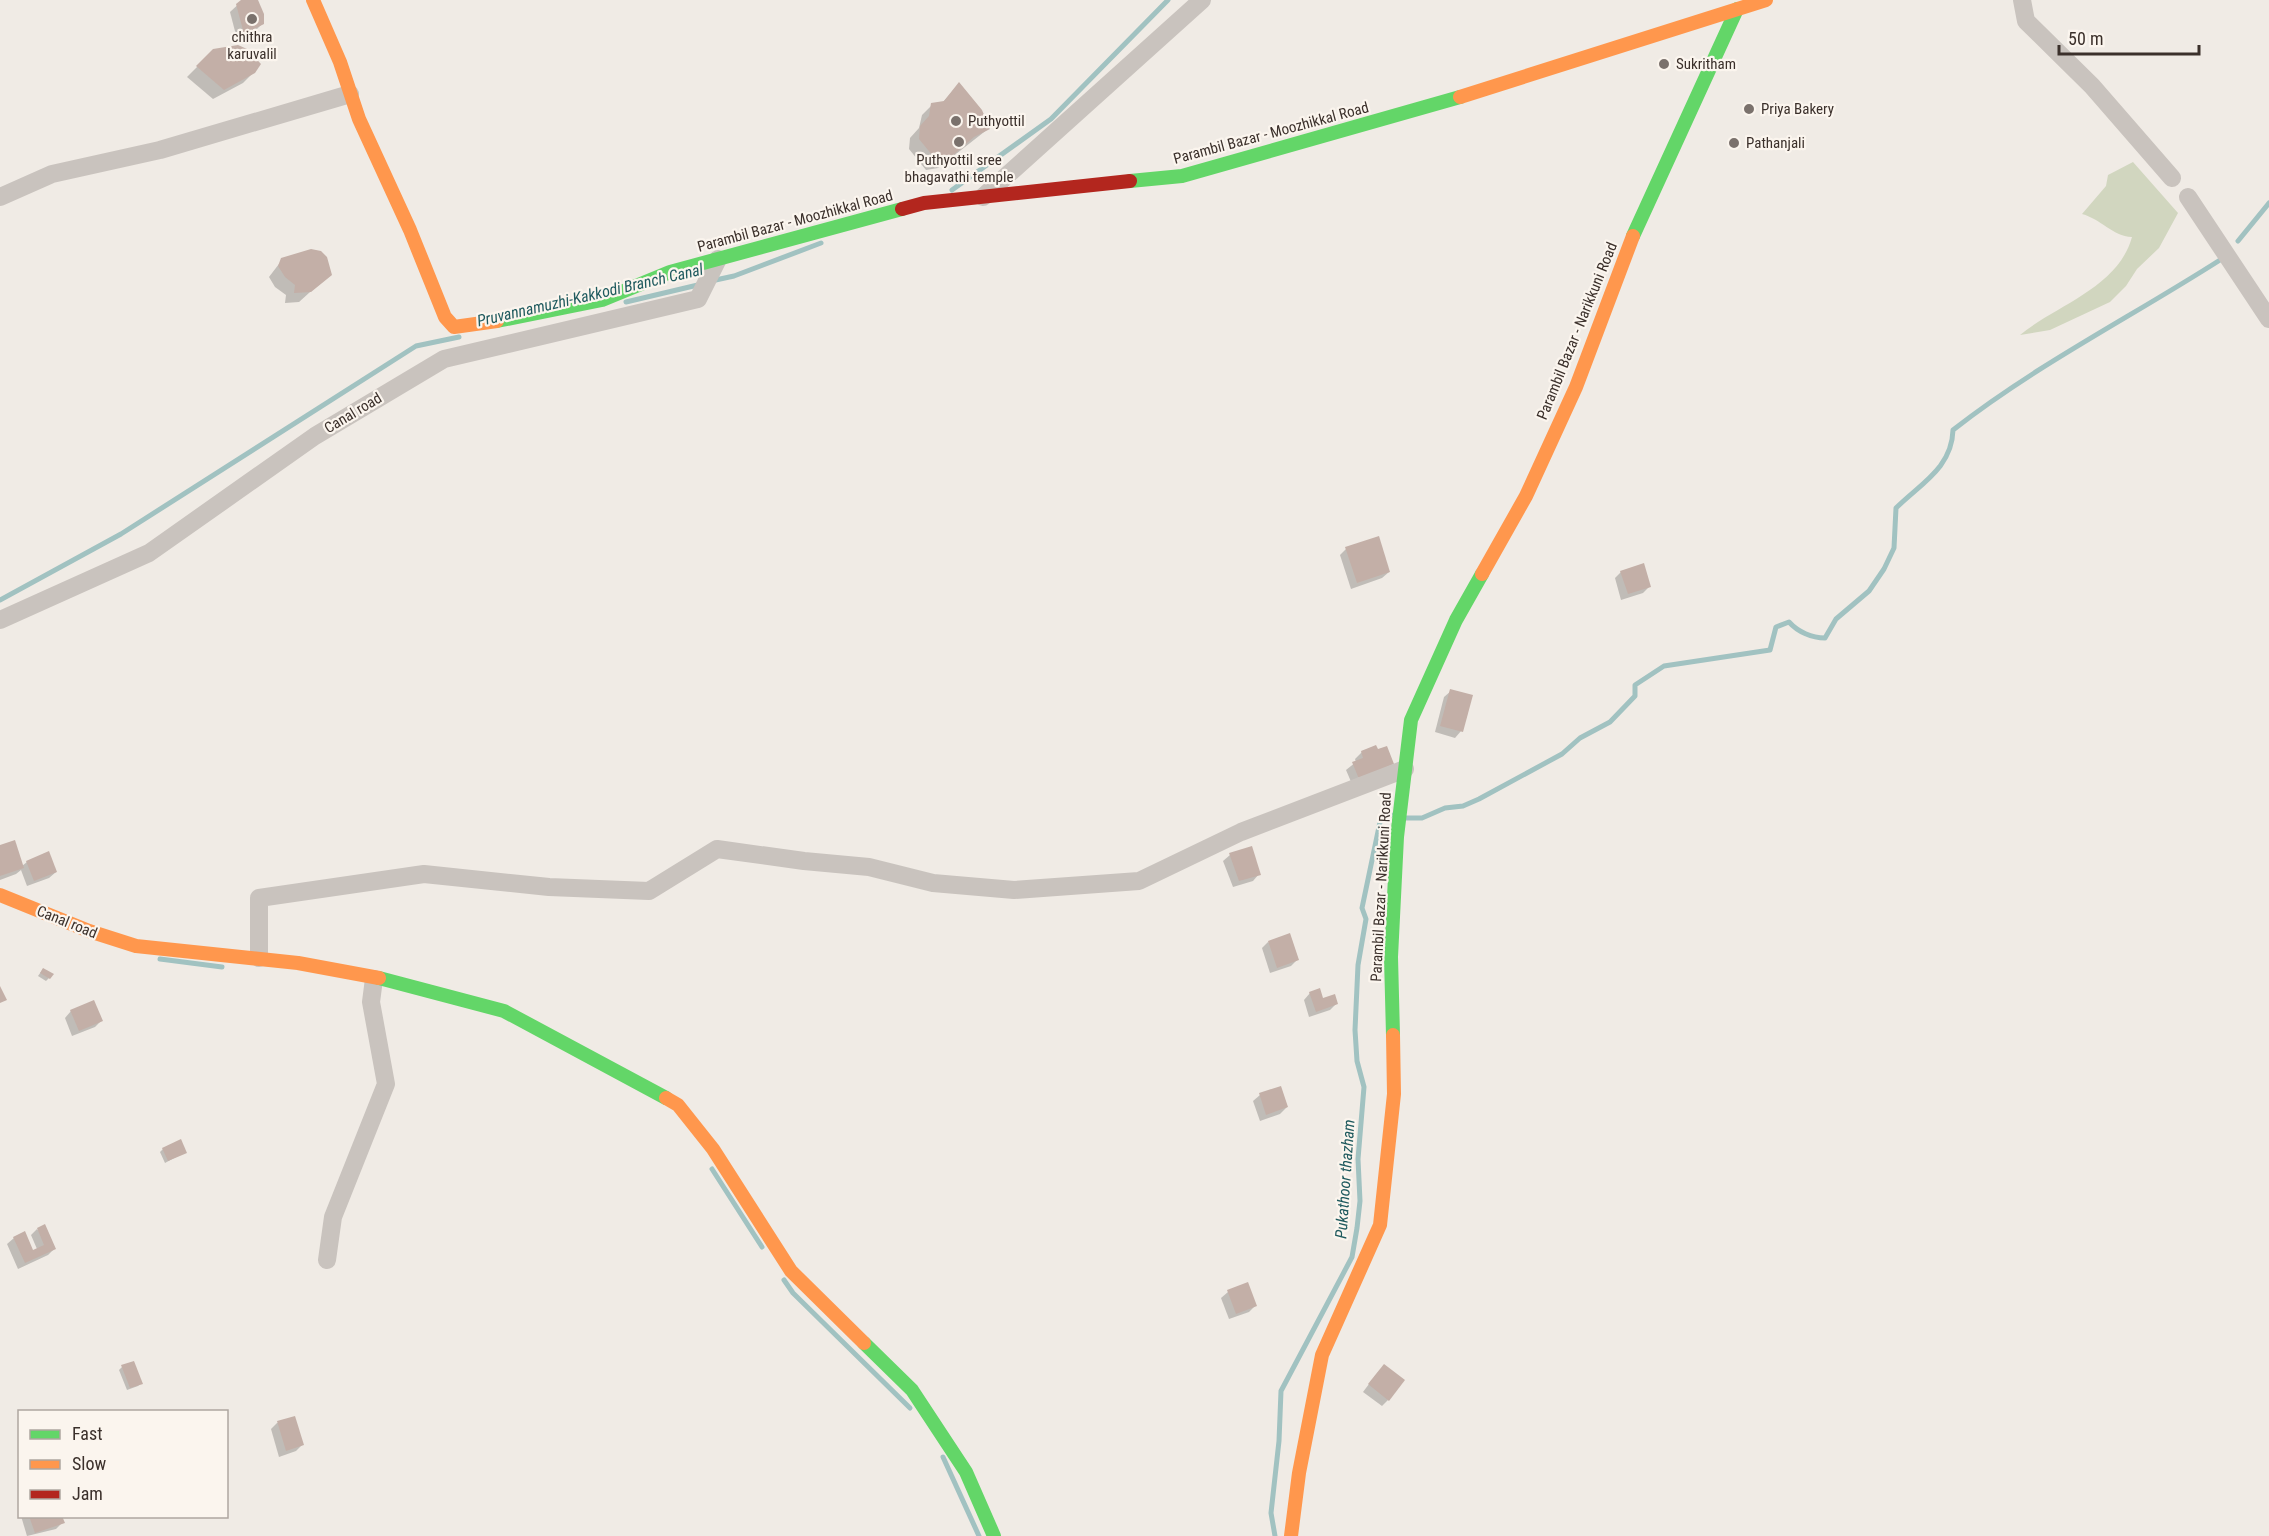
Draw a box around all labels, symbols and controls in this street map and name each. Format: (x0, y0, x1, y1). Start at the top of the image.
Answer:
marker: chithra karuvalil (245, 12, 259, 26)
scale bar (2059, 18, 2198, 56)
place label: chithra karuvalil (227, 28, 277, 63)
text: 50 m (2068, 28, 2103, 49)
place label: Sukritham (1676, 55, 1736, 73)
marker: Sukritham (1657, 57, 1671, 71)
street label: Parambil Bazar - Moozhikkal Road (1171, 98, 1371, 168)
place label: Priya Bakery (1761, 100, 1834, 118)
marker: Priya Bakery (1742, 102, 1756, 116)
place label: Puthyottil (968, 112, 1025, 130)
marker: Puthyottil (949, 114, 963, 128)
place label: Pathanjali (1746, 134, 1805, 152)
marker: Puthyottil sree bhagavathi temple (952, 135, 966, 149)
marker: Pathanjali (1727, 136, 1741, 150)
place label: Puthyottil sree bhagavathi temple (905, 151, 1014, 186)
street label: Parambil Bazar - Moozhikkal Road (695, 186, 895, 256)
street label: Parambil Bazar - Narikkuni Road (1533, 240, 1621, 422)
water label: Pruvannamuzhi-Kakkodi Branch Canal (475, 260, 705, 330)
street label: Canal road (321, 389, 385, 437)
street label: Parambil Bazar - Narikkuni Road (1367, 792, 1395, 982)
street label: Canal road (34, 902, 100, 942)
water label: Pukathoor thazham (1331, 1119, 1359, 1239)
legend (18, 1410, 228, 1518)
text: Fast (72, 1423, 103, 1444)
text: Slow (72, 1453, 107, 1474)
text: Jam (72, 1483, 103, 1504)

